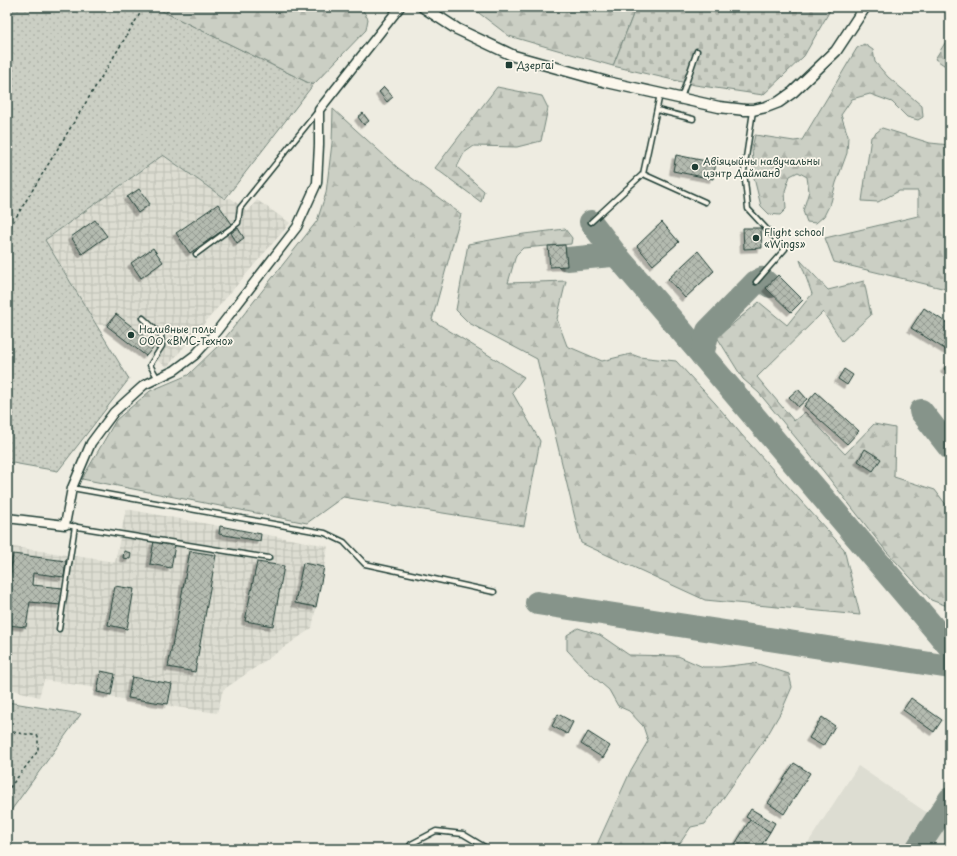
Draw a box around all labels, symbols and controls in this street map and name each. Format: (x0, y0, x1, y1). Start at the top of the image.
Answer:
place label: Дзергаі (516, 57, 554, 72)
marker: Дзергаі (504, 60, 514, 70)
place label: Авіяцыйны навучальны цэнтр Дайманд (703, 153, 820, 180)
marker: Авіяцыйны навучальны цэнтр Дайманд (690, 162, 700, 172)
place label: Flight school «Wings» (764, 224, 824, 251)
marker: Flight school «Wings» (751, 233, 761, 243)
place label: Наливные полы ООО «ВМС-Техно» (139, 321, 233, 348)
marker: Наливные полы ООО «ВМС-Техно» (126, 330, 136, 340)

